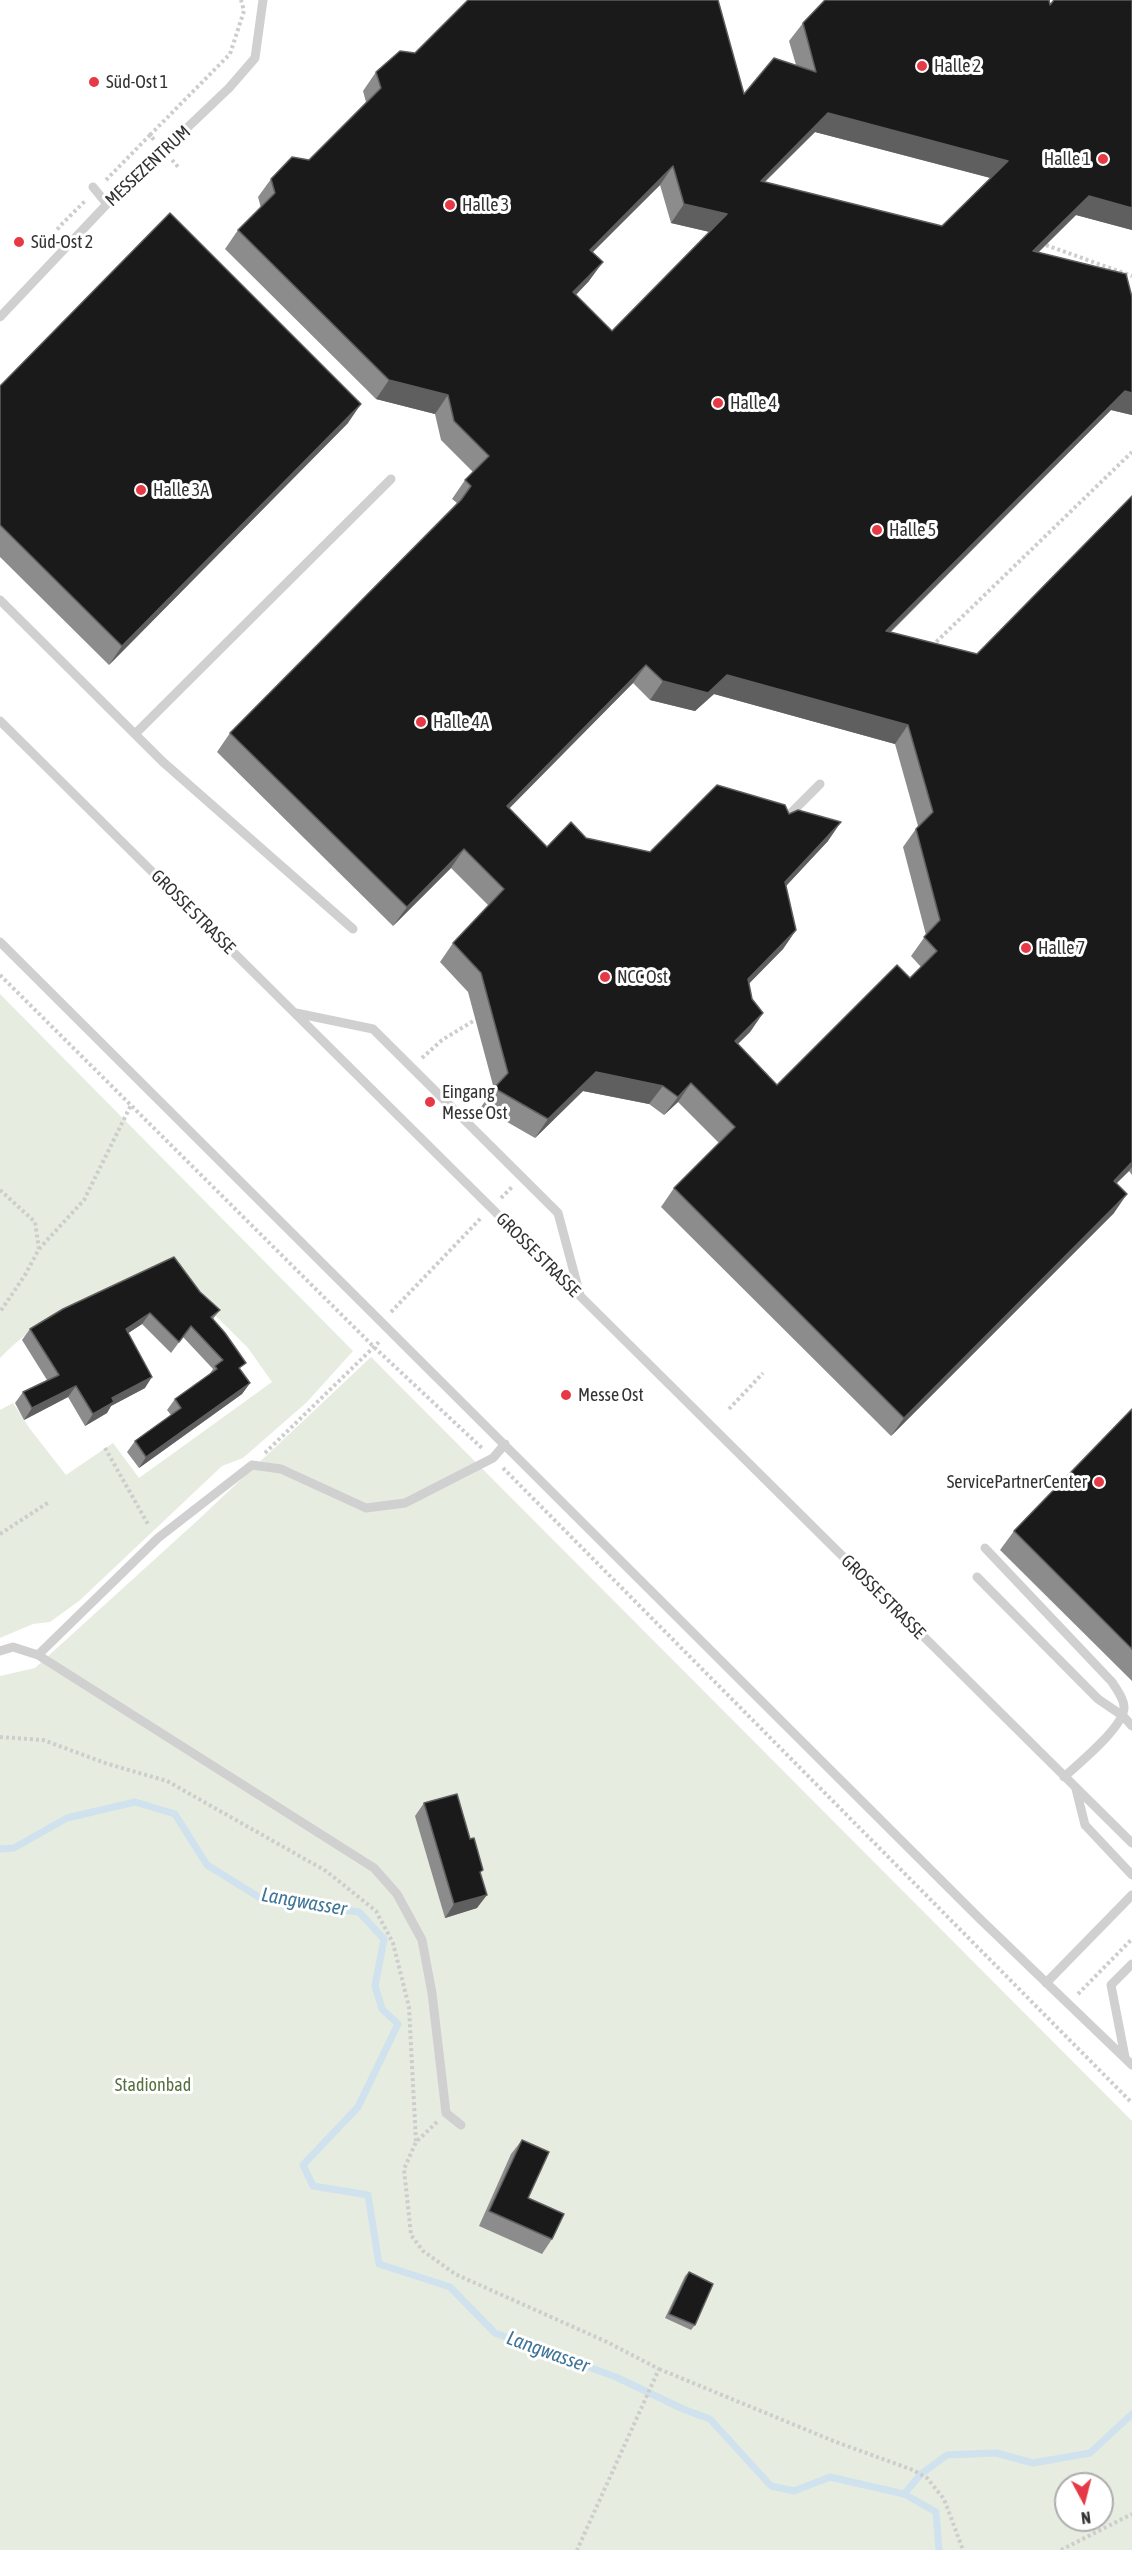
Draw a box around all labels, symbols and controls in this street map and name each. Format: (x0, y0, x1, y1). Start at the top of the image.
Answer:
place label: Halle 2 (934, 55, 981, 77)
marker: Halle 2 (915, 59, 929, 73)
place label: Süd-Ost 1 (106, 71, 168, 93)
marker: Süd-Ost 1 (87, 75, 101, 89)
street label: MESSEZENTRUM (101, 121, 195, 211)
place label: Halle 1 (1044, 148, 1091, 170)
marker: Halle 1 (1096, 152, 1110, 166)
place label: Halle 3 (462, 194, 509, 216)
marker: Halle 3 (443, 198, 457, 212)
place label: Süd-Ost 2 (31, 231, 93, 253)
marker: Süd-Ost 2 (12, 235, 26, 249)
place label: Halle 4 (730, 392, 777, 414)
marker: Halle 4 (711, 396, 725, 410)
place label: Halle 3A (153, 479, 209, 501)
marker: Halle 3A (134, 483, 148, 497)
place label: Halle 5 (889, 519, 936, 541)
marker: Halle 5 (870, 523, 884, 537)
place label: Halle 4A (433, 711, 489, 733)
marker: Halle 4A (414, 715, 428, 729)
street label: GROSSE STRASSE (146, 865, 240, 959)
place label: Halle 7 (1038, 937, 1085, 959)
marker: Halle 7 (1019, 941, 1033, 955)
place label: NCC Ost (617, 966, 668, 988)
marker: NCC Ost (598, 970, 612, 984)
place label: Eingang Messe Ost (442, 1081, 508, 1124)
marker: Eingang Messe Ost (423, 1095, 437, 1109)
street label: GROSSE STRASSE (491, 1208, 585, 1302)
place label: Messe Ost (578, 1384, 644, 1406)
marker: Messe Ost (559, 1388, 573, 1402)
place label: ServicePartnerCenter (947, 1471, 1087, 1493)
marker: ServicePartnerCenter (1092, 1475, 1106, 1489)
street label: GROSSE STRASSE (836, 1550, 930, 1644)
water label: Langwasser (259, 1883, 349, 1921)
park label: Stadionbad (115, 2074, 191, 2096)
water label: Langwasser (503, 2326, 593, 2378)
north arrow (1054, 2472, 1114, 2532)
text: N (1080, 2508, 1092, 2527)

